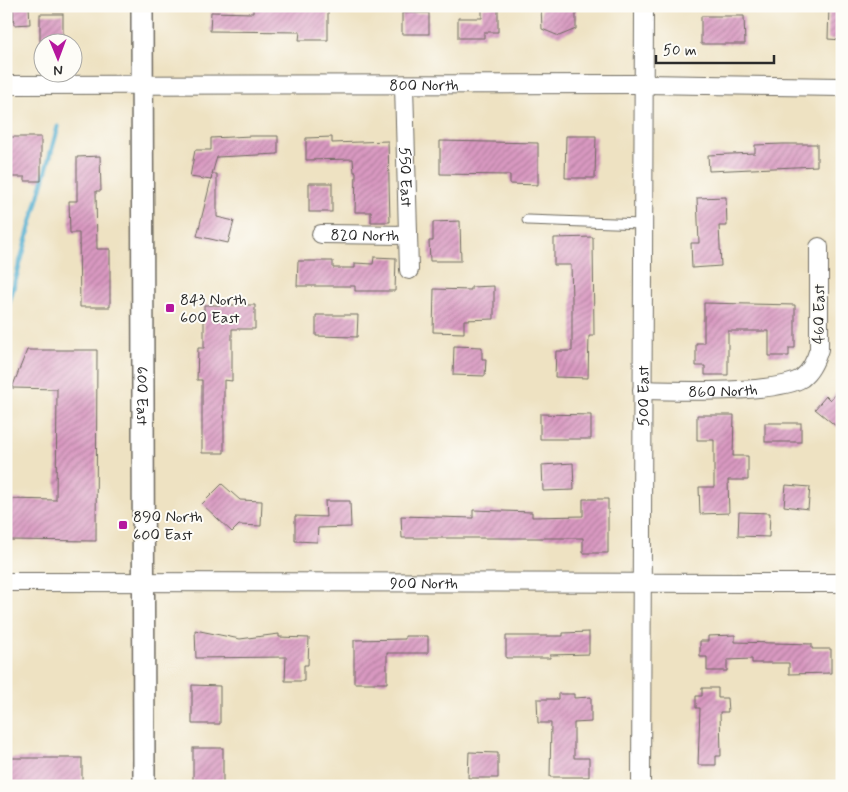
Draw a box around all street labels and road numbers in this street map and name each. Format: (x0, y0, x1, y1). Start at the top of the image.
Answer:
street label: 800 North (389, 75, 459, 96)
street label: 550 East (394, 147, 416, 207)
street label: 820 North (331, 225, 399, 247)
street label: 460 East (808, 284, 831, 344)
street label: 500 East (633, 365, 655, 427)
street label: 600 East (131, 366, 152, 426)
street label: 860 North (688, 380, 758, 403)
street label: 900 North (390, 573, 458, 595)

